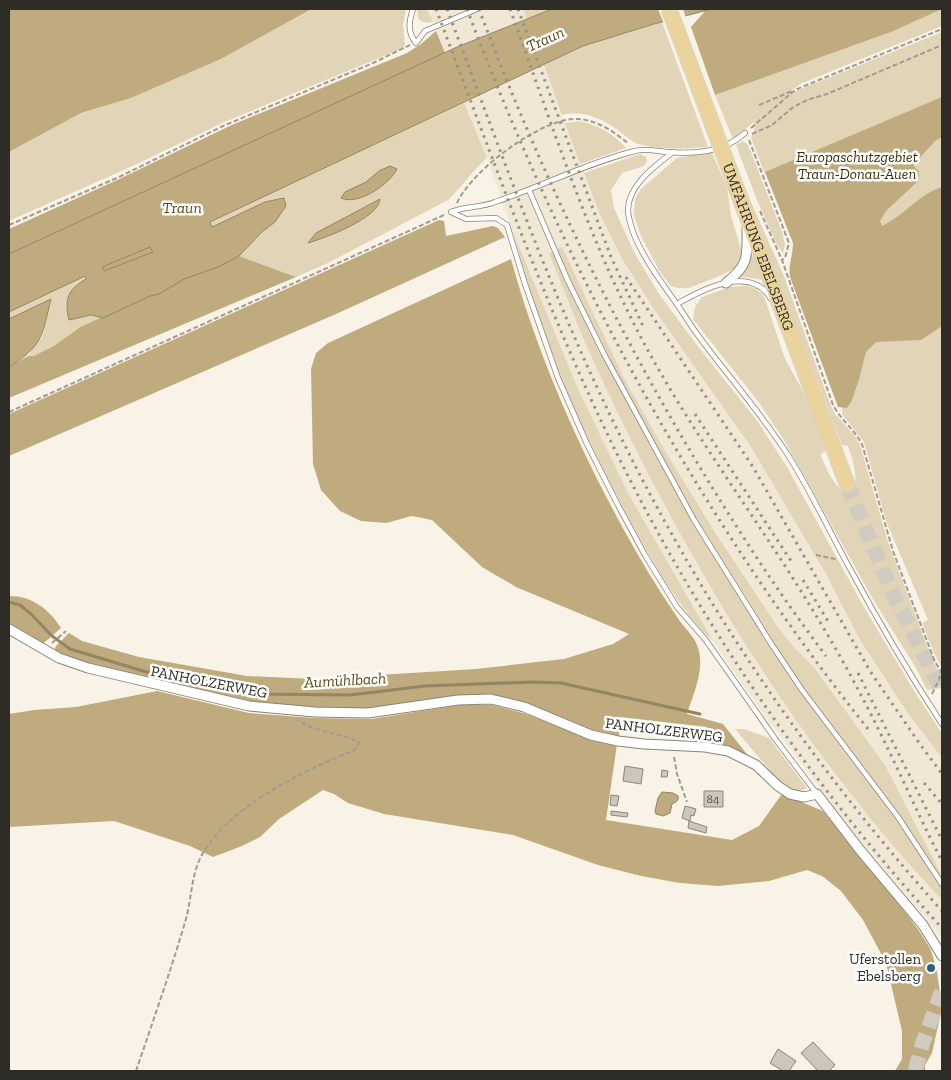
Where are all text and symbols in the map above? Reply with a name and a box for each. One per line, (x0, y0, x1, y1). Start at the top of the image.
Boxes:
water label: Traun (523, 22, 567, 56)
park label: Europaschutzgebiet Traun-Donau-Auen (796, 148, 918, 183)
street label: UMFAHRUNG EBELSBERG (719, 160, 798, 333)
water label: Traun (162, 198, 202, 217)
street label: PANHOLZERWEG (149, 662, 269, 702)
water label: Aumühlbach (302, 668, 387, 692)
street label: PANHOLZERWEG (604, 714, 724, 746)
house number: 84 (707, 792, 720, 806)
place label: Uferstollen Ebelsberg (849, 950, 921, 985)
marker: Uferstollen Ebelsberg (925, 962, 937, 974)

